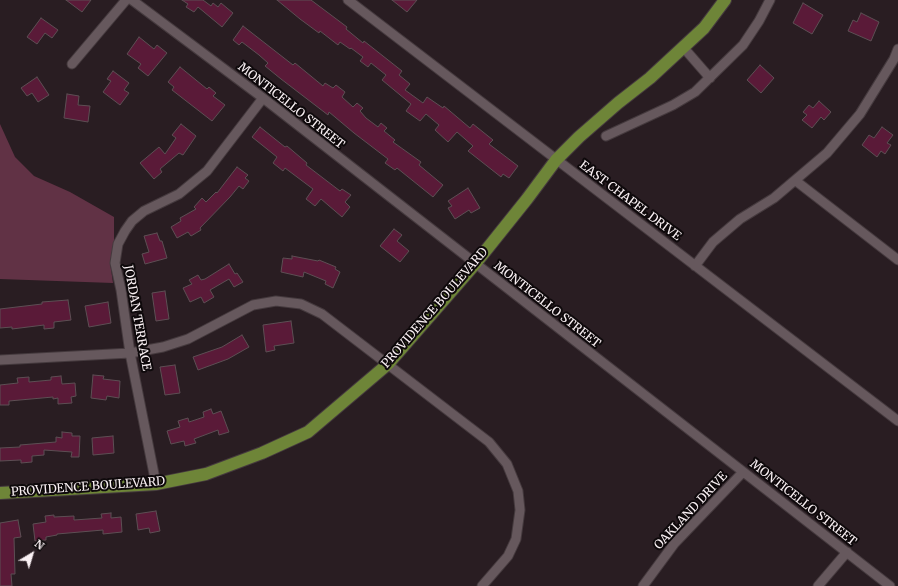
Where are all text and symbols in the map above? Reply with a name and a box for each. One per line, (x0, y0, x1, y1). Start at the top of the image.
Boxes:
street label: MONTICELLO STREET (235, 60, 347, 152)
street label: EAST CHAPEL DRIVE (576, 158, 684, 244)
street label: PROVIDENCE BOULEVARD (379, 245, 491, 371)
street label: MONTICELLO STREET (491, 259, 603, 351)
street label: JORDAN TERRACE (121, 264, 153, 372)
street label: MONTICELLO STREET (747, 457, 859, 549)
street label: OAKLAND DRIVE (651, 469, 731, 553)
street label: PROVIDENCE BOULEVARD (10, 474, 166, 500)
north arrow (12, 534, 52, 574)
text: N (32, 536, 47, 553)

